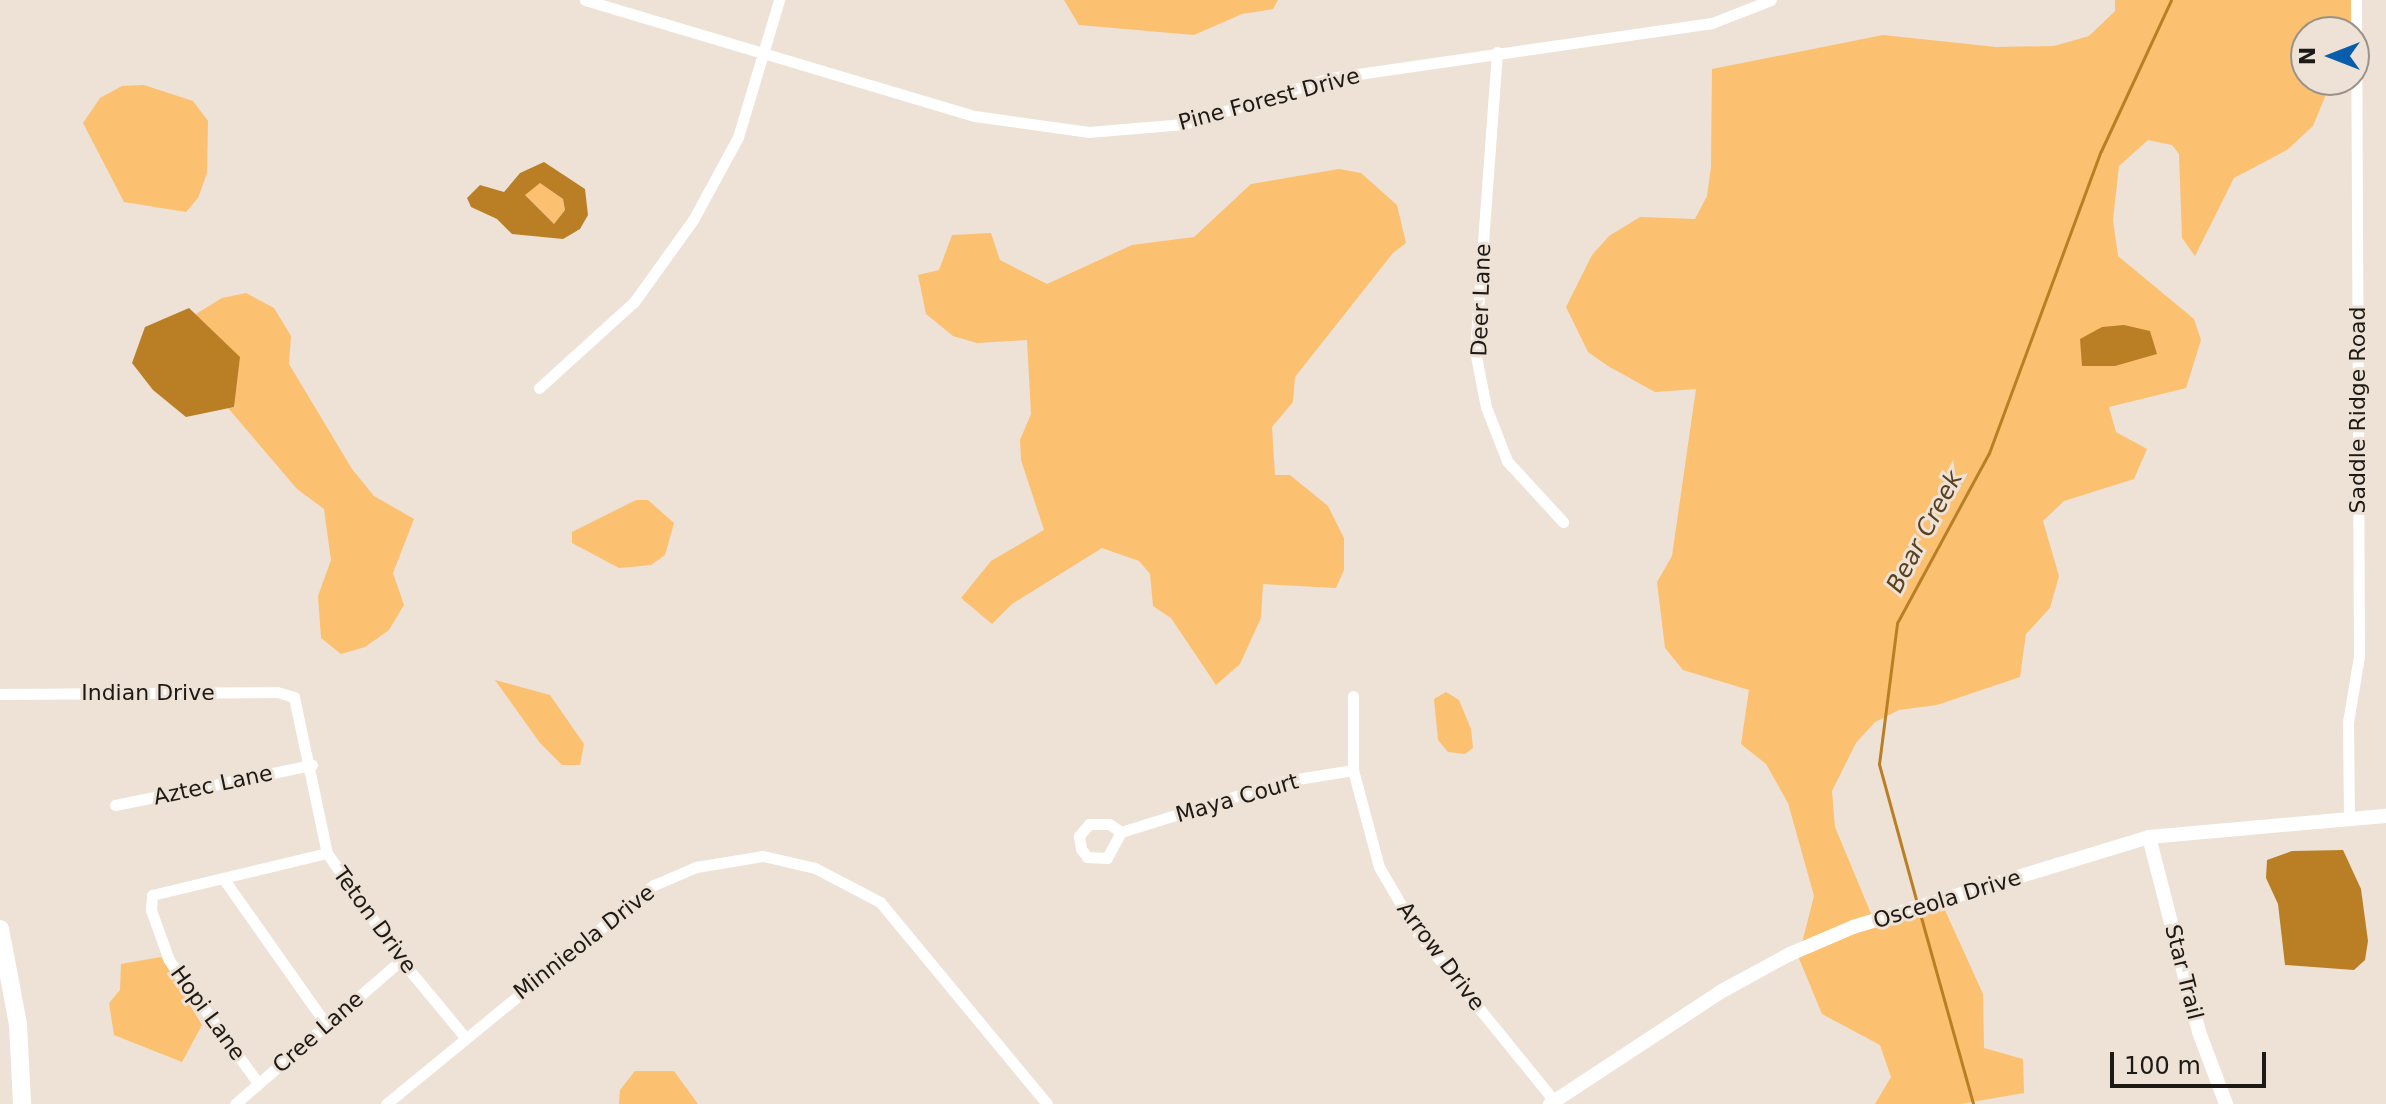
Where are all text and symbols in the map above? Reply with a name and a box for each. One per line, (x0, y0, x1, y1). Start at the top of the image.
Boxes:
north arrow (2290, 16, 2370, 96)
text: N (2295, 47, 2320, 65)
street label: Pine Forest Drive (1175, 62, 1363, 136)
street label: Deer Lane (1466, 243, 1496, 357)
street label: Saddle Ridge Road (2345, 306, 2371, 514)
water label: Bear Creek (1881, 466, 1969, 598)
street label: Indian Drive (81, 680, 215, 706)
street label: Aztec Lane (151, 760, 275, 810)
street label: Maya Court (1173, 768, 1301, 828)
street label: Teton Drive (328, 862, 422, 978)
street label: Osceola Drive (1870, 864, 2024, 934)
street label: Minnieola Drive (508, 879, 660, 1005)
street label: Arrow Drive (1392, 896, 1490, 1016)
street label: Star Trail (2159, 922, 2209, 1022)
street label: Hopi Lane (165, 961, 251, 1065)
street label: Cree Lane (267, 986, 369, 1078)
scale bar (2114, 1036, 2270, 1086)
text: 100 m (2124, 1052, 2201, 1080)

